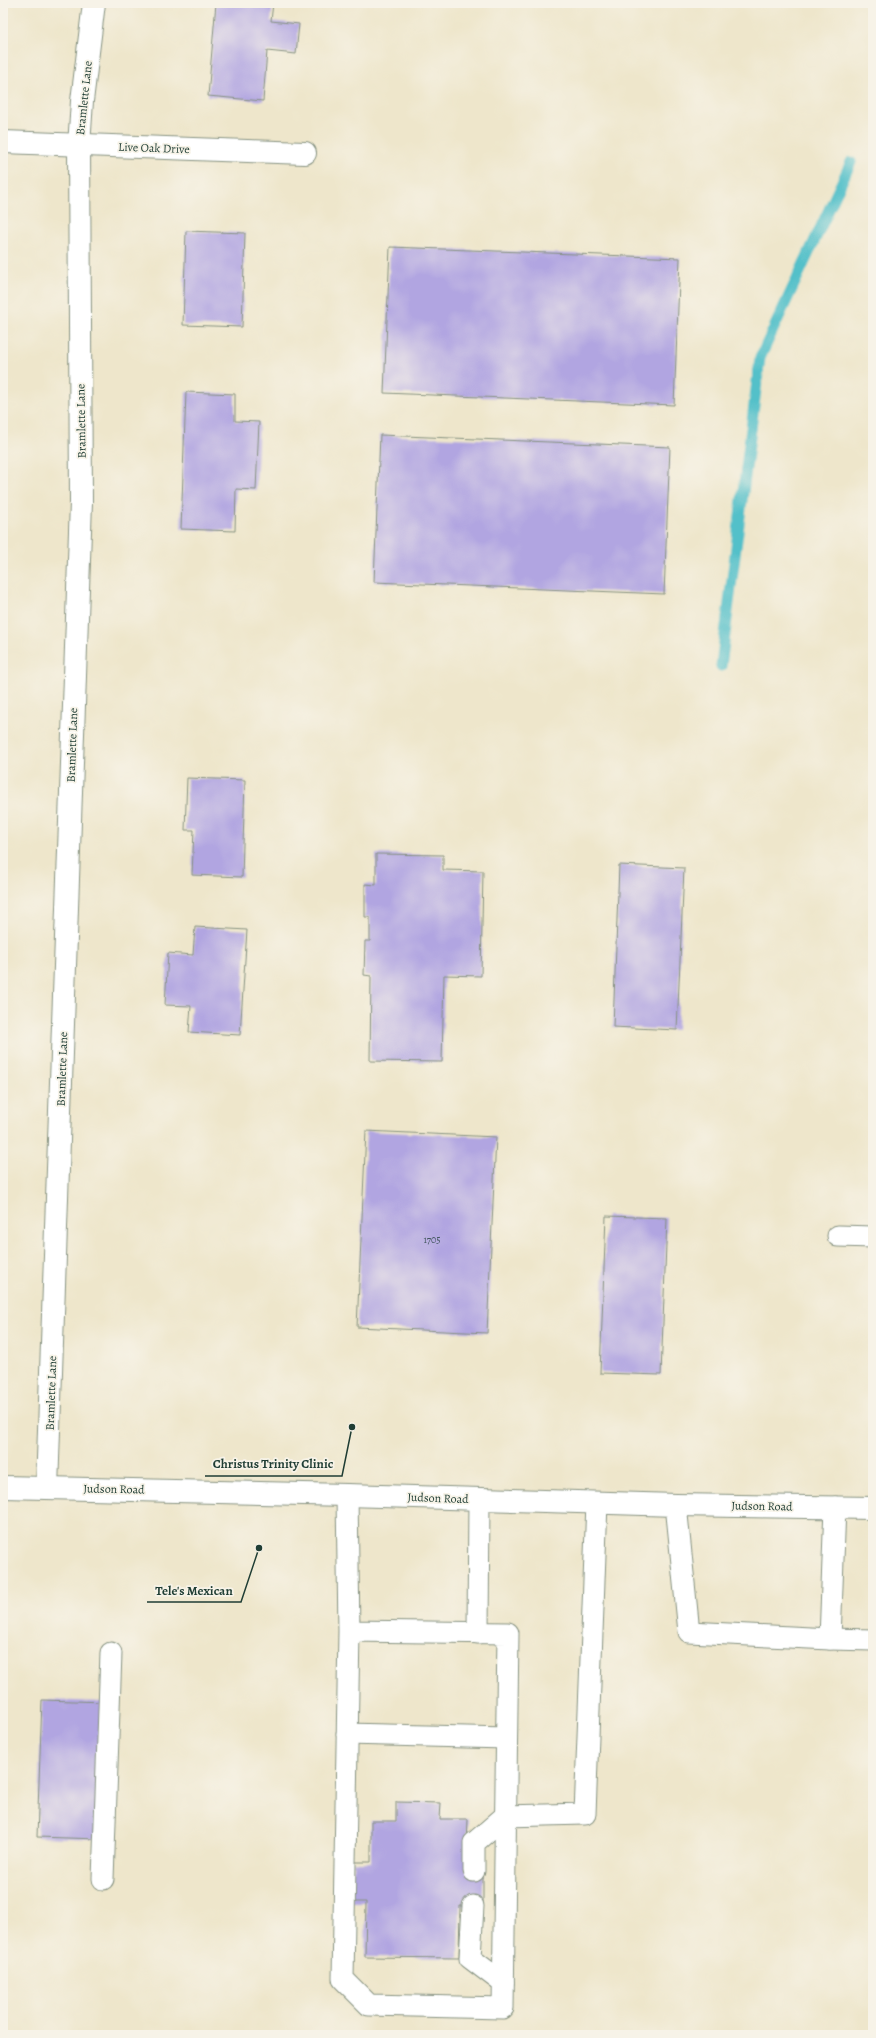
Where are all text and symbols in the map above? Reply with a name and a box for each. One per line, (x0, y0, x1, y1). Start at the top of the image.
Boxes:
street label: Bramlette Lane (72, 60, 96, 136)
street label: Live Oak Drive (118, 139, 190, 157)
street label: Bramlette Lane (72, 384, 90, 458)
street label: Bramlette Lane (63, 707, 81, 783)
street label: Bramlette Lane (53, 1031, 71, 1107)
house number: 1705 (423, 1233, 441, 1246)
street label: Bramlette Lane (42, 1355, 60, 1431)
callout: Christus Trinity Clinic (205, 1451, 342, 1476)
text: Christus Trinity Clinic (213, 1455, 334, 1472)
street label: Judson Road (83, 1480, 145, 1498)
street label: Judson Road (407, 1489, 469, 1507)
street label: Judson Road (731, 1497, 793, 1515)
callout: Tele's Mexican (147, 1577, 241, 1602)
text: Tele's Mexican (155, 1582, 233, 1599)

